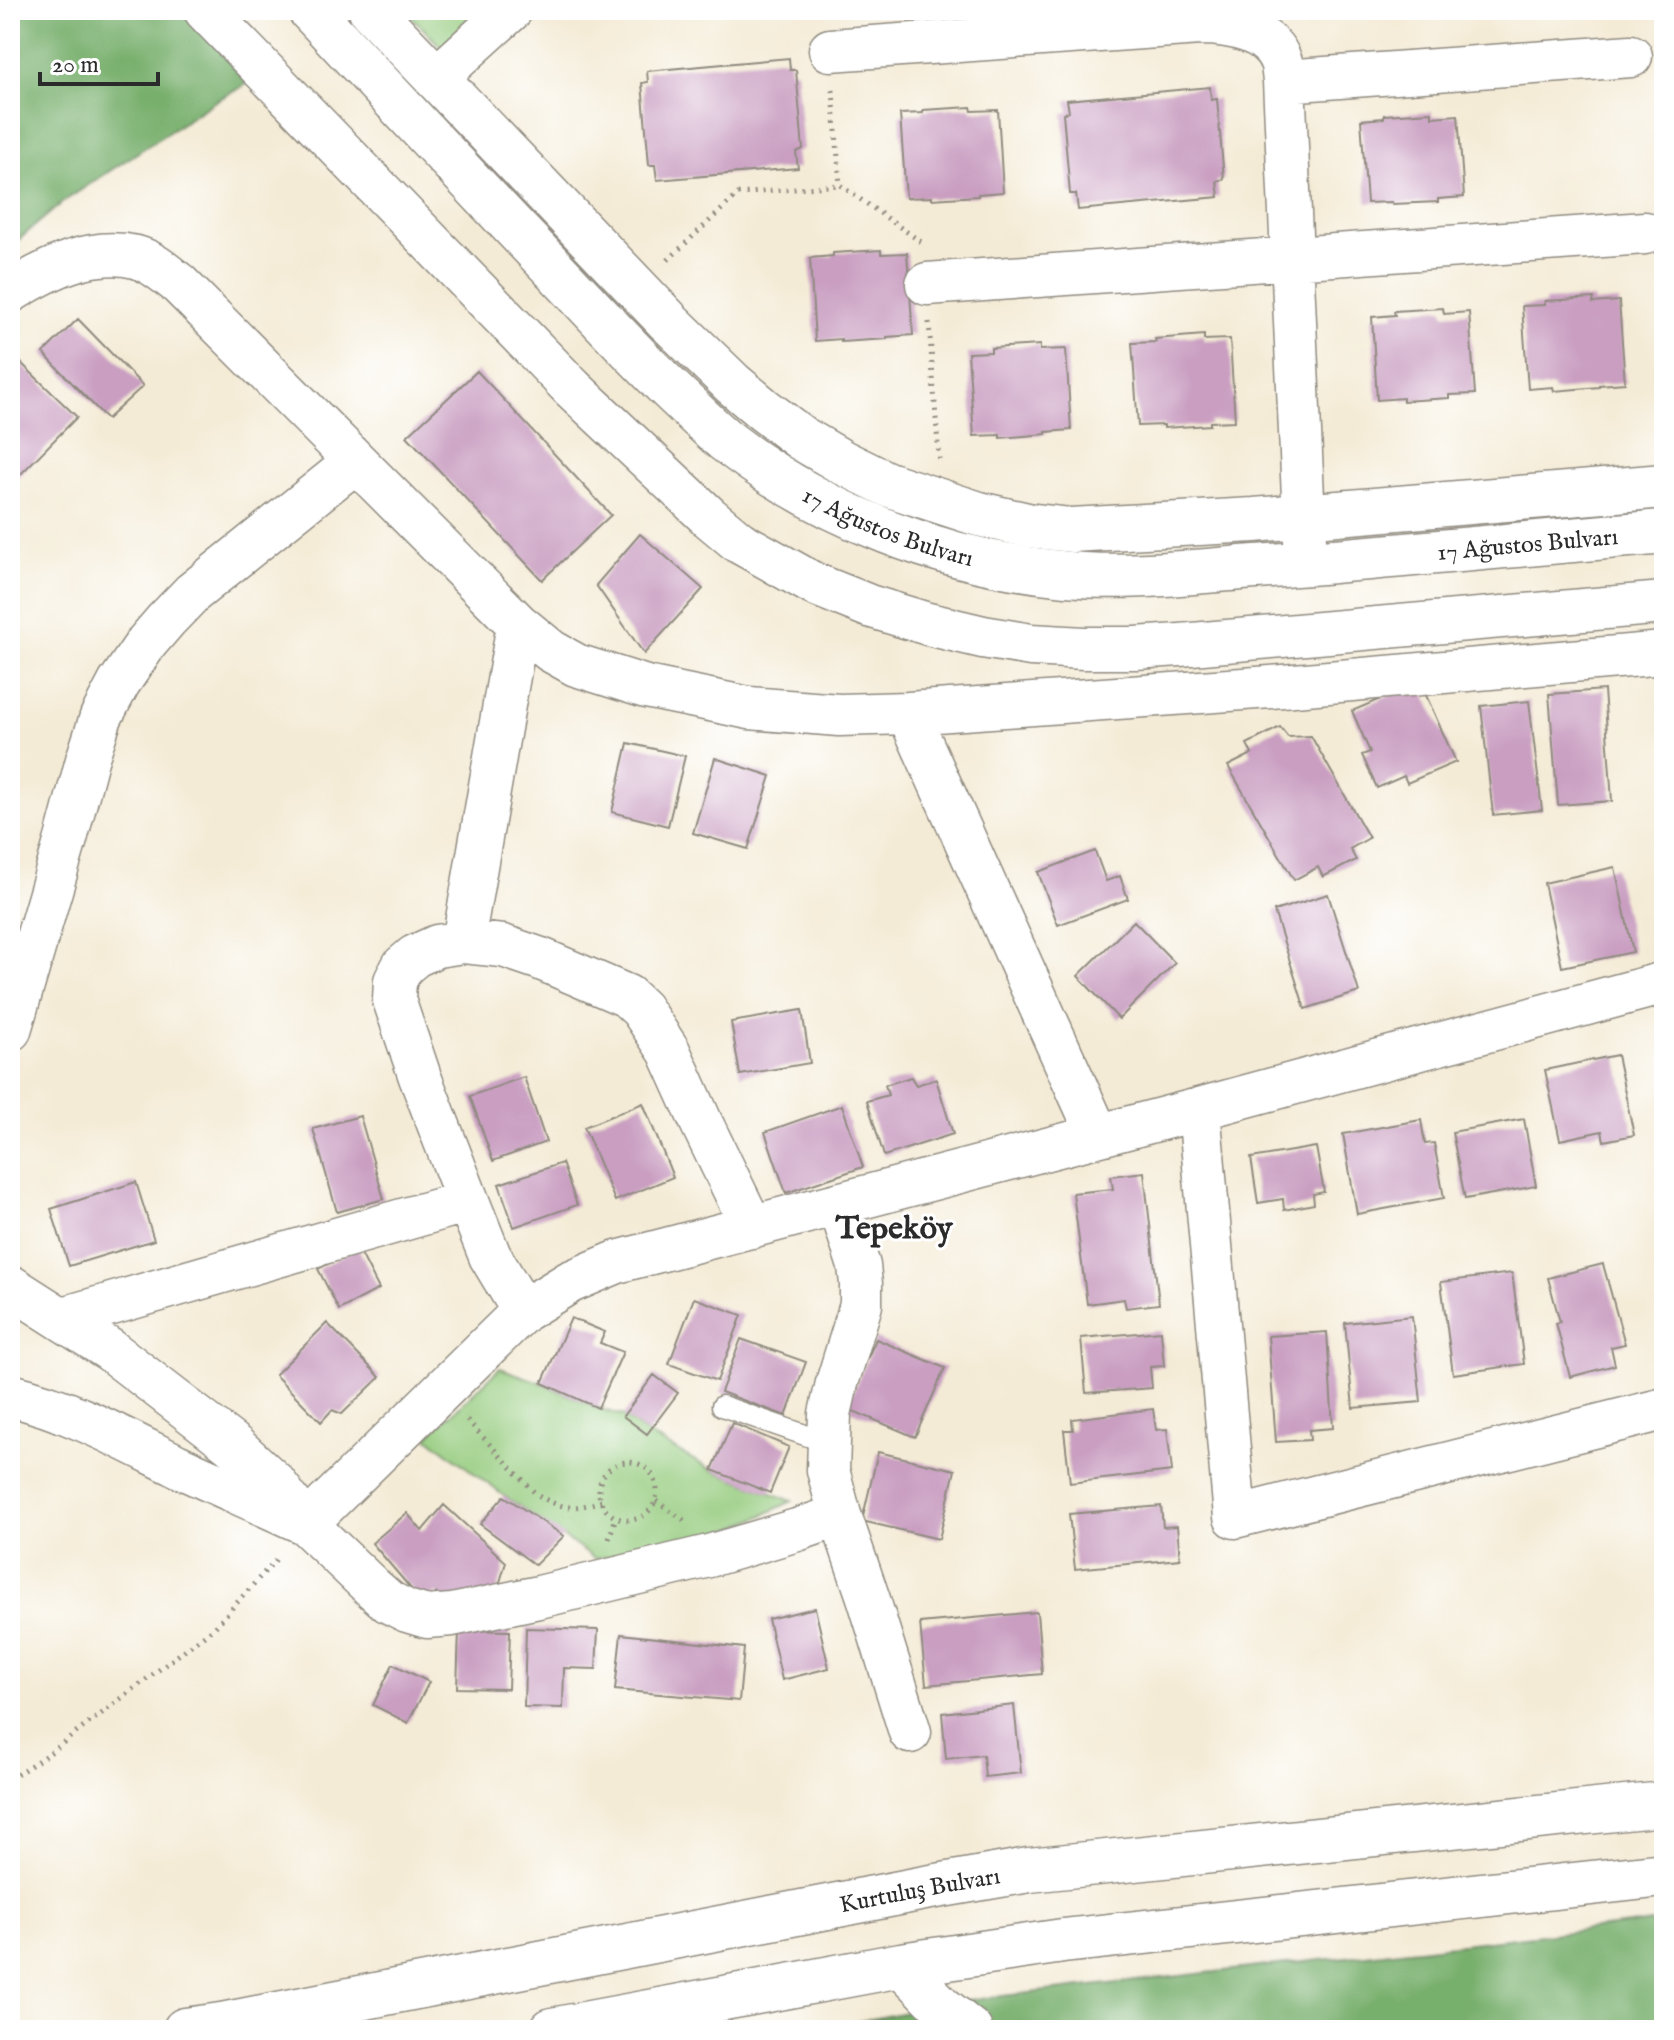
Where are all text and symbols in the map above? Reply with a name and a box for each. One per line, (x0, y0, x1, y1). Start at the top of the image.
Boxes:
scale bar (40, 36, 158, 86)
text: 20 m (52, 50, 99, 81)
street label: 17 Ağustos Bulvarı (796, 480, 976, 575)
street label: 17 Ağustos Bulvarı (1436, 522, 1619, 569)
district label: Tepeköy (835, 1209, 954, 1250)
street label: Kurtuluş Bulvarı (837, 1861, 1003, 1921)

